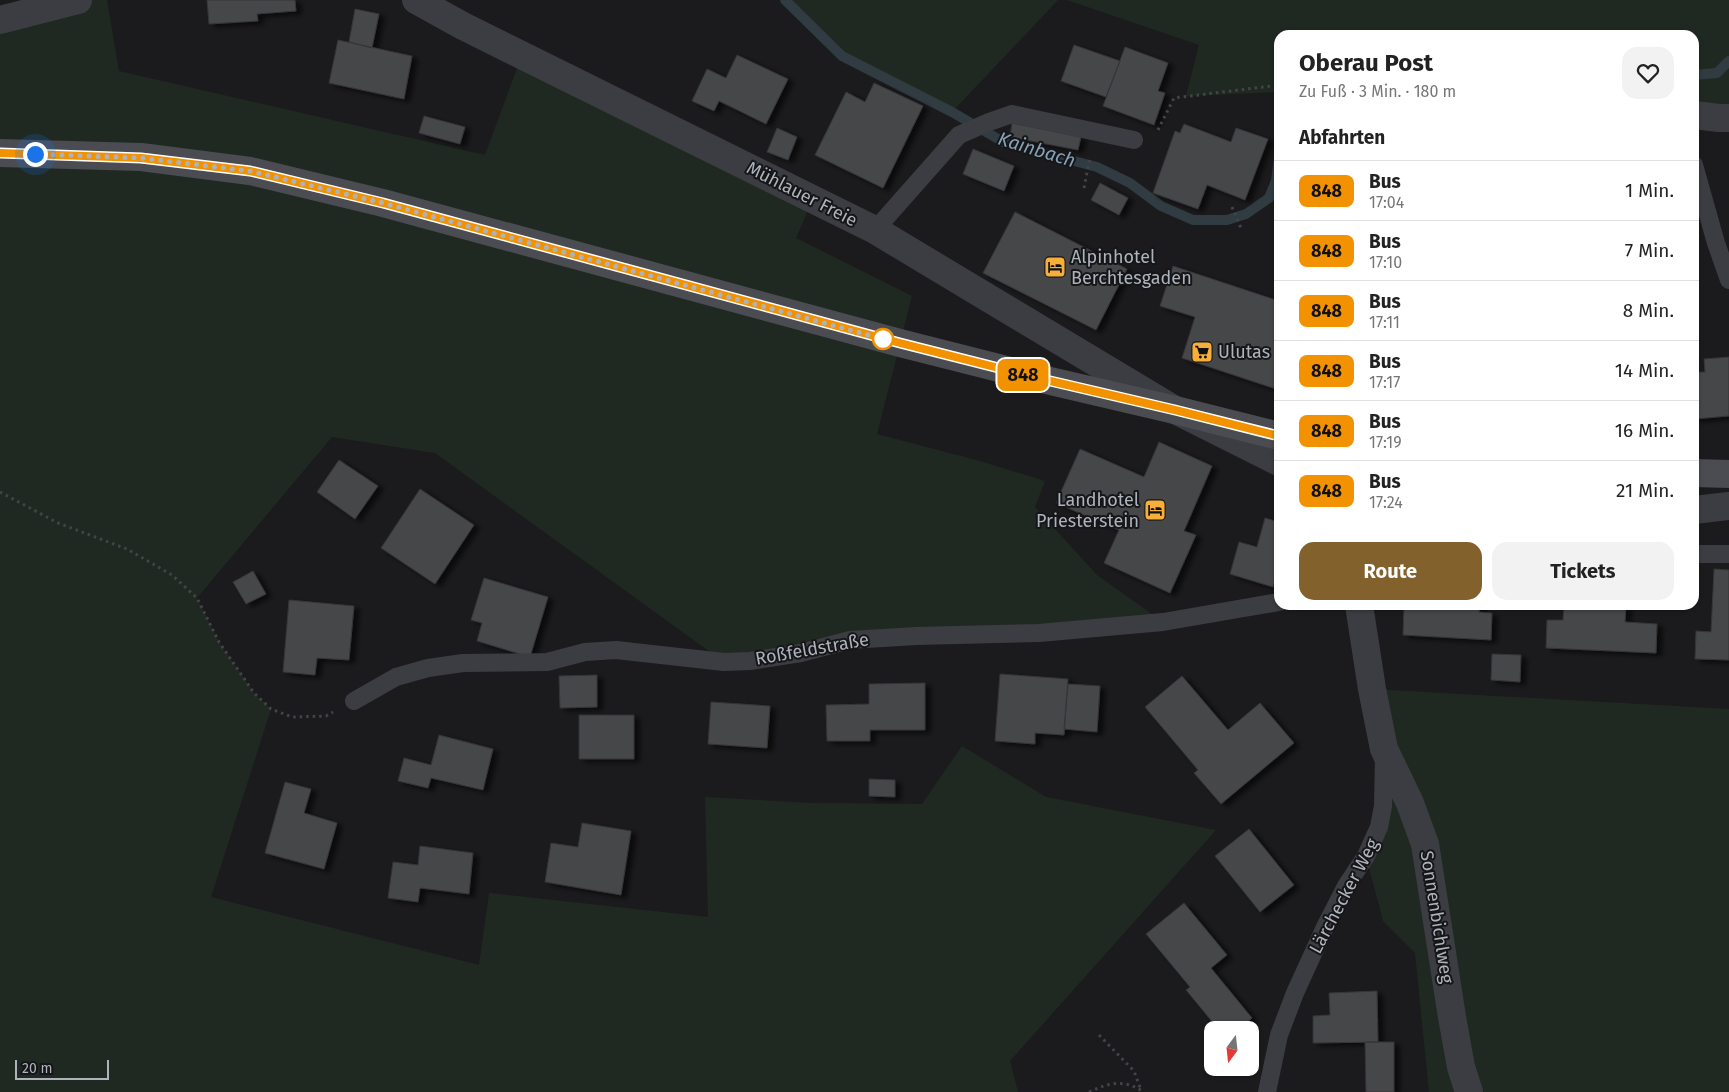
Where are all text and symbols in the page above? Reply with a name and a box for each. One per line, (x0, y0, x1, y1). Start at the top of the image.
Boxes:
button: heart (1622, 47, 1674, 99)
text: Oberau Post (1299, 49, 1433, 77)
text: Zu Fuß · 3 Min. · 180 m (1299, 82, 1456, 101)
text: Abfahrten (1299, 126, 1385, 149)
water label: Kainbach (995, 127, 1078, 172)
your location (23, 142, 48, 167)
street label: Mühlauer Freie (743, 157, 861, 231)
text: Bus (1369, 170, 1401, 193)
text: 1 Min. (1625, 179, 1674, 202)
text: 848 (1311, 180, 1342, 202)
text: 17:04 (1369, 193, 1404, 212)
text: Bus (1369, 230, 1401, 253)
text: 7 Min. (1625, 239, 1674, 262)
text: 848 (1311, 240, 1342, 262)
place label: Alpinhotel Berchtesgaden (1071, 246, 1192, 289)
text: 17:10 (1369, 253, 1402, 272)
hotel icon: Alpinhotel Berchtesgaden (1043, 255, 1067, 279)
text: Bus (1369, 290, 1401, 313)
text: 8 Min. (1623, 299, 1674, 322)
text: 848 (1311, 300, 1342, 322)
text: 17:11 (1369, 313, 1400, 332)
unlabelled marker (872, 328, 894, 350)
supermarket icon: Ulutas (1190, 340, 1214, 364)
place label: Ulutas (1218, 341, 1270, 363)
text: Bus (1369, 350, 1401, 373)
line badge: 848 (994, 359, 1052, 391)
text: 14 Min. (1615, 359, 1674, 382)
text: 848 (1311, 360, 1342, 382)
text: 848 (1007, 364, 1039, 386)
text: 17:17 (1369, 373, 1400, 392)
text: Bus (1369, 410, 1401, 433)
text: 16 Min. (1615, 419, 1674, 442)
text: 848 (1311, 420, 1342, 442)
text: 17:19 (1369, 433, 1402, 452)
text: Bus (1369, 470, 1401, 493)
text: 21 Min. (1616, 479, 1674, 502)
text: 848 (1311, 480, 1342, 502)
place label: Landhotel Priesterstein (1036, 489, 1139, 532)
text: 17:24 (1369, 493, 1403, 512)
hotel icon: Landhotel Priesterstein (1143, 498, 1167, 522)
button: Route (1299, 542, 1482, 600)
button: Tickets (1492, 542, 1674, 600)
street label: Roßfeldstraße (754, 628, 870, 670)
street label: Lärchecker Weg (1304, 834, 1384, 957)
street label: Sonnenbichlweg (1416, 849, 1458, 986)
north arrow (1204, 1021, 1259, 1076)
map controls (1204, 1021, 1259, 1076)
scale bar (15, 1057, 109, 1080)
text: 20 m (22, 1060, 52, 1077)

